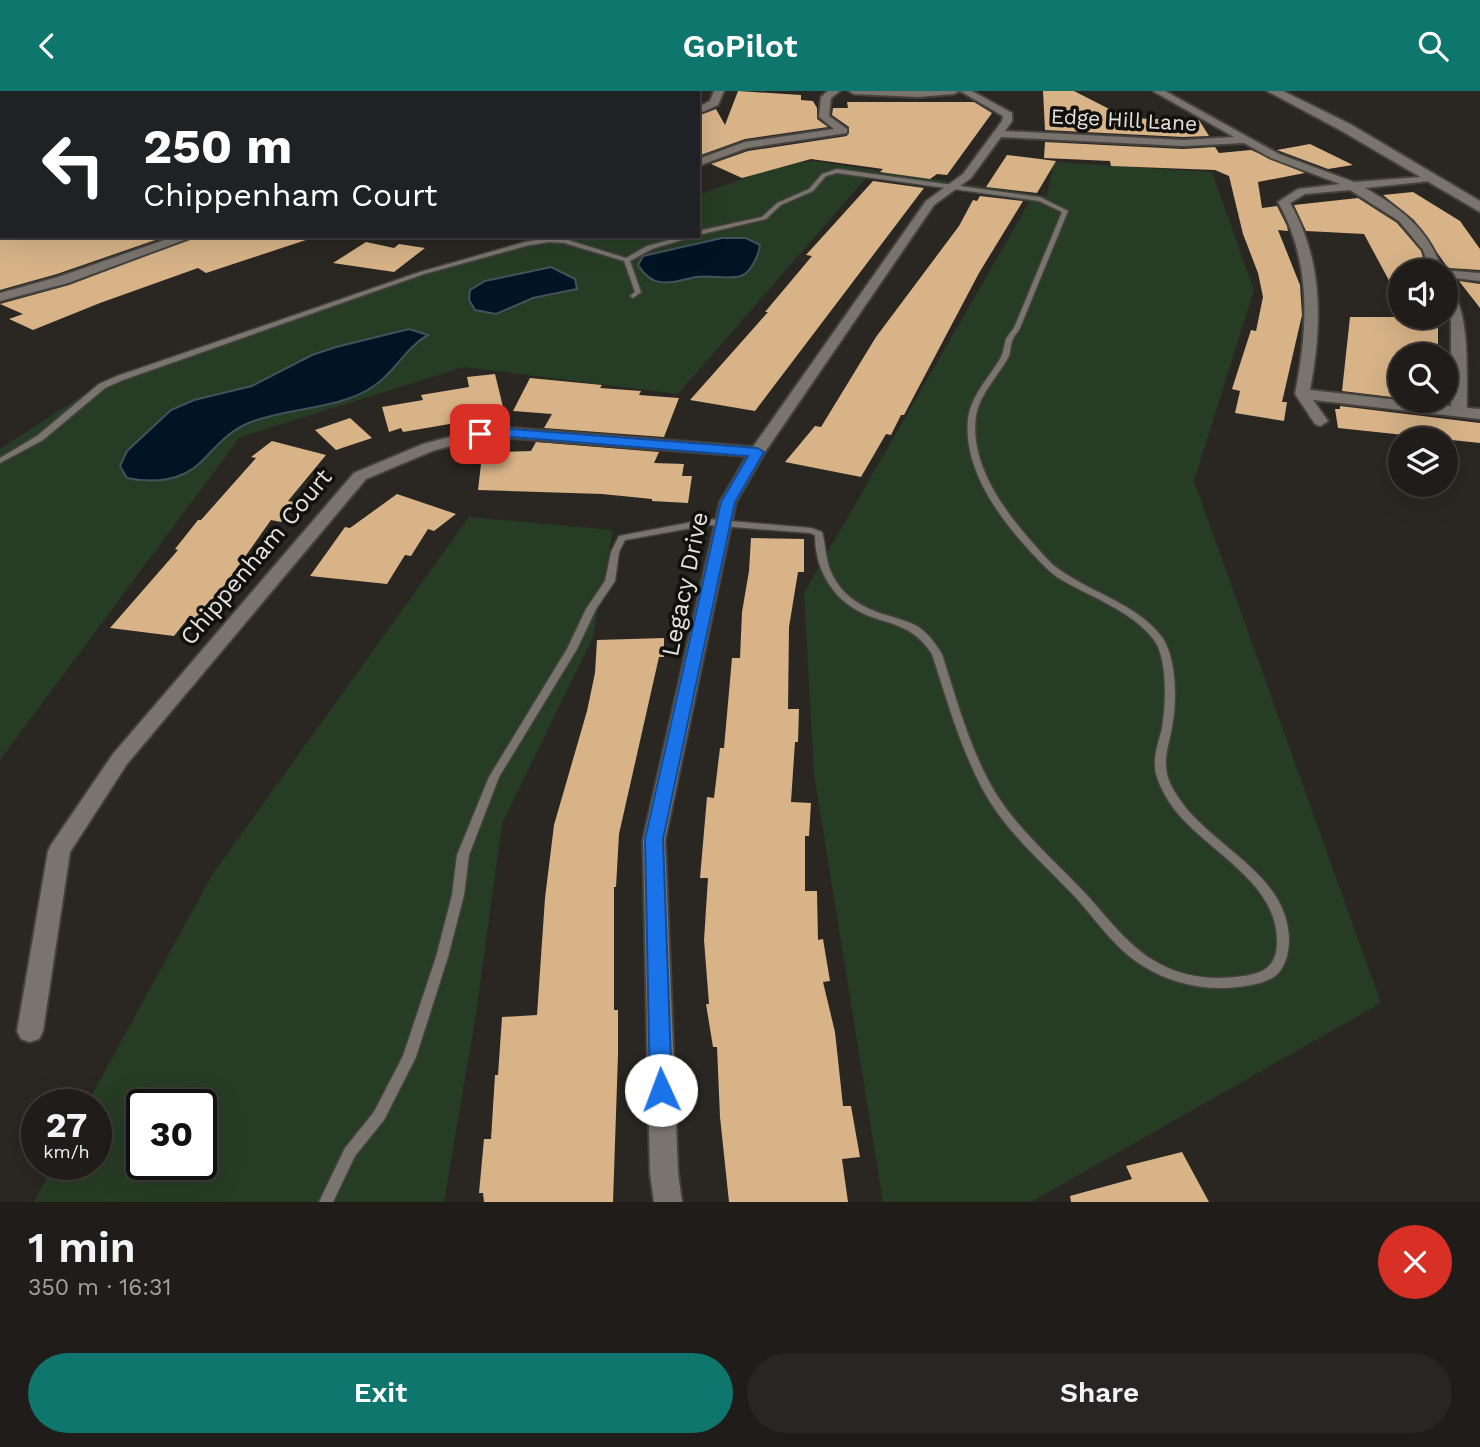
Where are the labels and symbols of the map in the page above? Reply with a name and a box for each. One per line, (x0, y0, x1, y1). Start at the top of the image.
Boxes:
street label: Edge Hill Lane (1050, 103, 1198, 136)
pin (450, 404, 510, 464)
street label: Chippenham Court (174, 463, 338, 651)
street label: Legacy Drive (656, 509, 714, 659)
position arrow (624, 1053, 698, 1127)
speed limit sign: 30 (126, 1089, 217, 1180)

